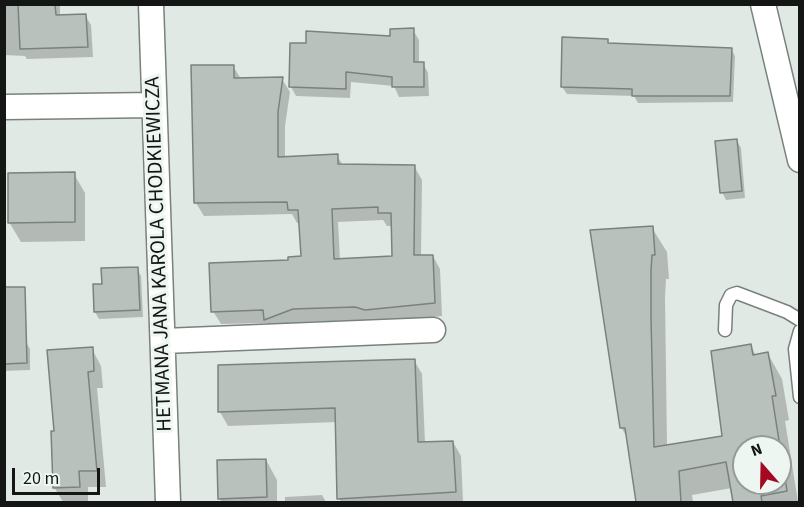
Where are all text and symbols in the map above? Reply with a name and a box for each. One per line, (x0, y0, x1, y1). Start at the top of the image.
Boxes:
street label: HETMANA JANA KAROLA CHODKIEWICZA (141, 76, 179, 432)
north arrow (732, 435, 792, 495)
text: N (748, 438, 765, 462)
scale bar (15, 456, 104, 494)
text: 20 m (23, 466, 59, 491)

